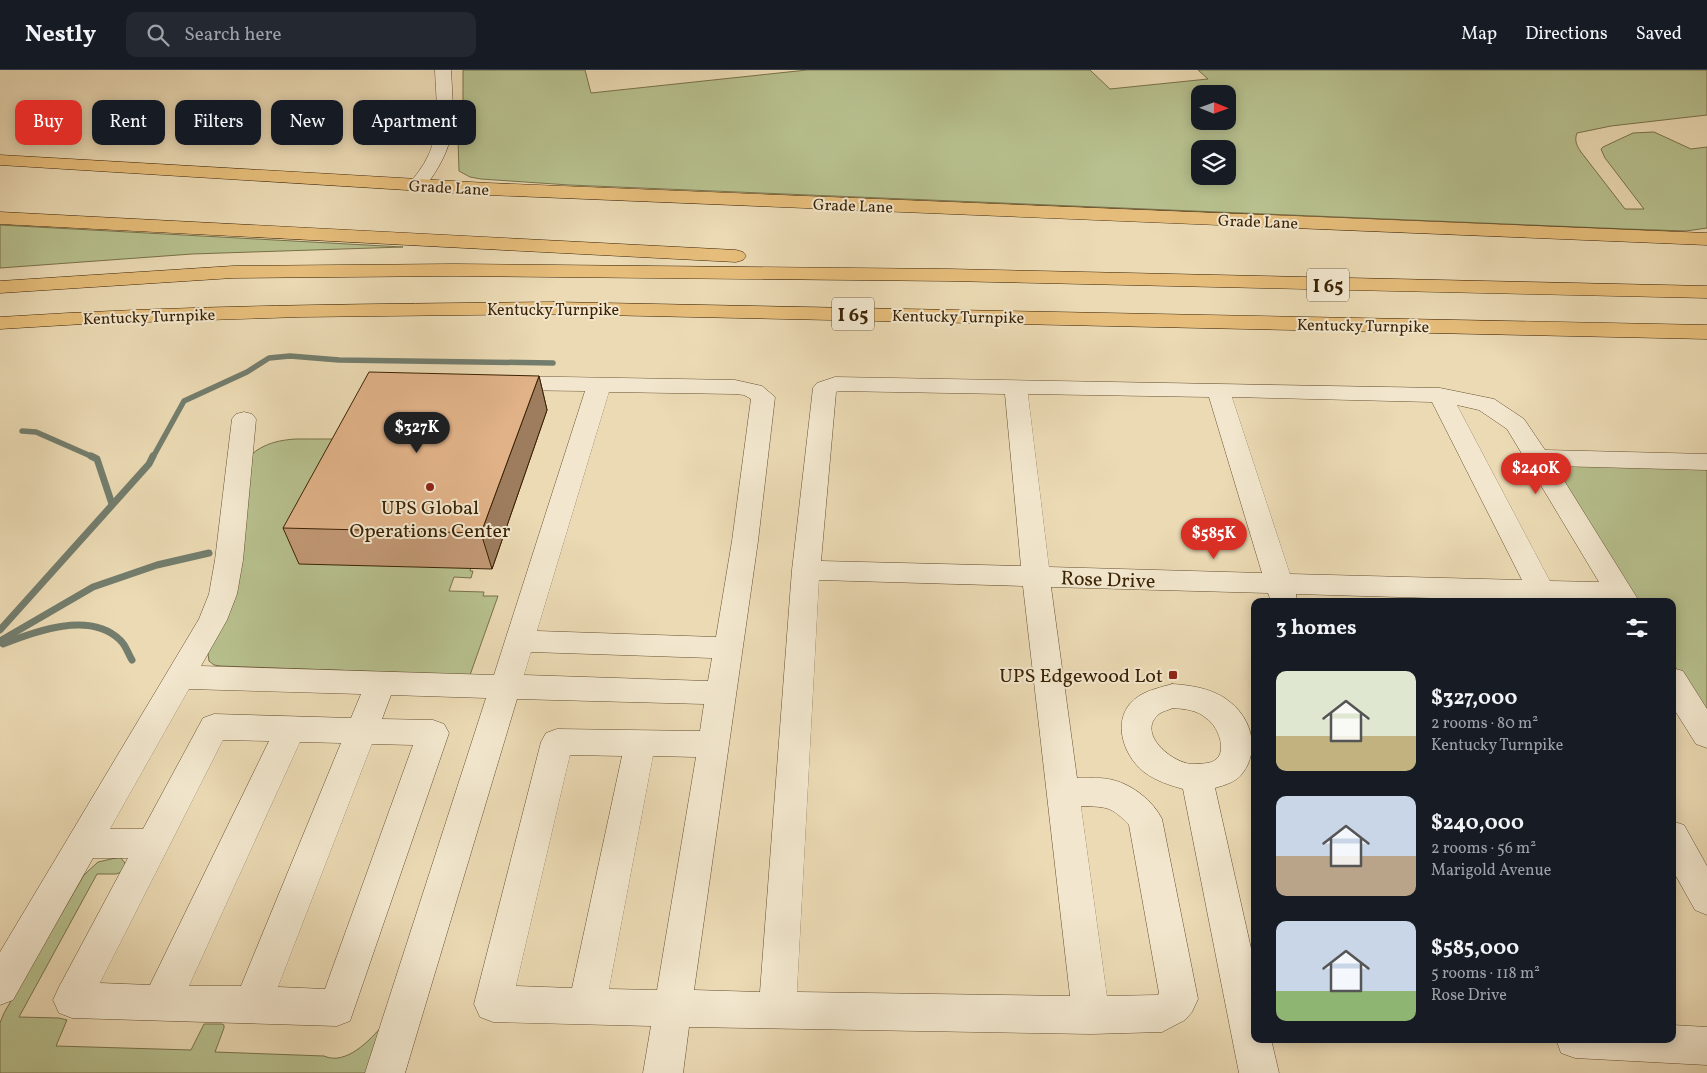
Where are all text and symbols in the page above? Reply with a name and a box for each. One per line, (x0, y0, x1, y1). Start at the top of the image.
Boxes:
search box (126, 12, 476, 57)
text: Nestly (25, 18, 96, 52)
icon: search (144, 21, 172, 49)
text: Search here (184, 22, 282, 48)
text: Map (1461, 22, 1497, 47)
text: Directions (1525, 22, 1608, 47)
text: Saved (1636, 22, 1682, 47)
north arrow (1191, 85, 1236, 130)
map controls (1191, 85, 1236, 185)
chip: Buy (15, 100, 82, 145)
chip: Rent (92, 100, 165, 145)
chip: Filters (175, 100, 261, 145)
chip: New (271, 100, 343, 145)
chip: Apartment (353, 100, 476, 145)
button: layers (1191, 140, 1236, 185)
street label: Grade Lane (408, 176, 490, 202)
street label: Grade Lane (812, 195, 893, 219)
street label: Grade Lane (1217, 211, 1298, 235)
road number: I 65 (1307, 268, 1349, 302)
road number: I 65 (832, 298, 874, 330)
street label: Kentucky Turnpike (487, 300, 619, 322)
street label: Kentucky Turnpike (83, 305, 216, 331)
street label: Kentucky Turnpike (892, 306, 1024, 330)
street label: Kentucky Turnpike (1297, 315, 1429, 339)
pin: $327K (382, 412, 452, 454)
text: $327K (395, 417, 439, 439)
pin: $240K (1501, 452, 1571, 495)
text: $240K (1512, 458, 1560, 480)
marker: UPS Global Operations Center (424, 481, 436, 493)
place label: UPS Global Operations Center (350, 495, 510, 546)
pin: $585K (1179, 518, 1249, 560)
text: $585K (1192, 523, 1236, 545)
street label: Rose Drive (1060, 565, 1156, 597)
text: 3 homes (1276, 614, 1357, 643)
icon: filters (1623, 614, 1651, 642)
place label: UPS Edgewood Lot (999, 663, 1163, 691)
marker: UPS Edgewood Lot (1167, 669, 1179, 681)
text: $327,000 (1431, 684, 1517, 713)
icon: home (1316, 691, 1376, 751)
text: 2 rooms · 80 m² (1431, 713, 1538, 735)
text: Kentucky Turnpike (1431, 735, 1563, 757)
text: $240,000 (1431, 809, 1524, 838)
icon: home (1316, 816, 1376, 876)
text: 2 rooms · 56 m² (1431, 838, 1536, 860)
text: Marigold Avenue (1431, 860, 1551, 882)
text: $585,000 (1431, 934, 1519, 963)
icon: home (1316, 941, 1376, 1001)
text: 5 rooms · 118 m² (1431, 963, 1540, 985)
text: Rose Drive (1431, 985, 1507, 1007)

